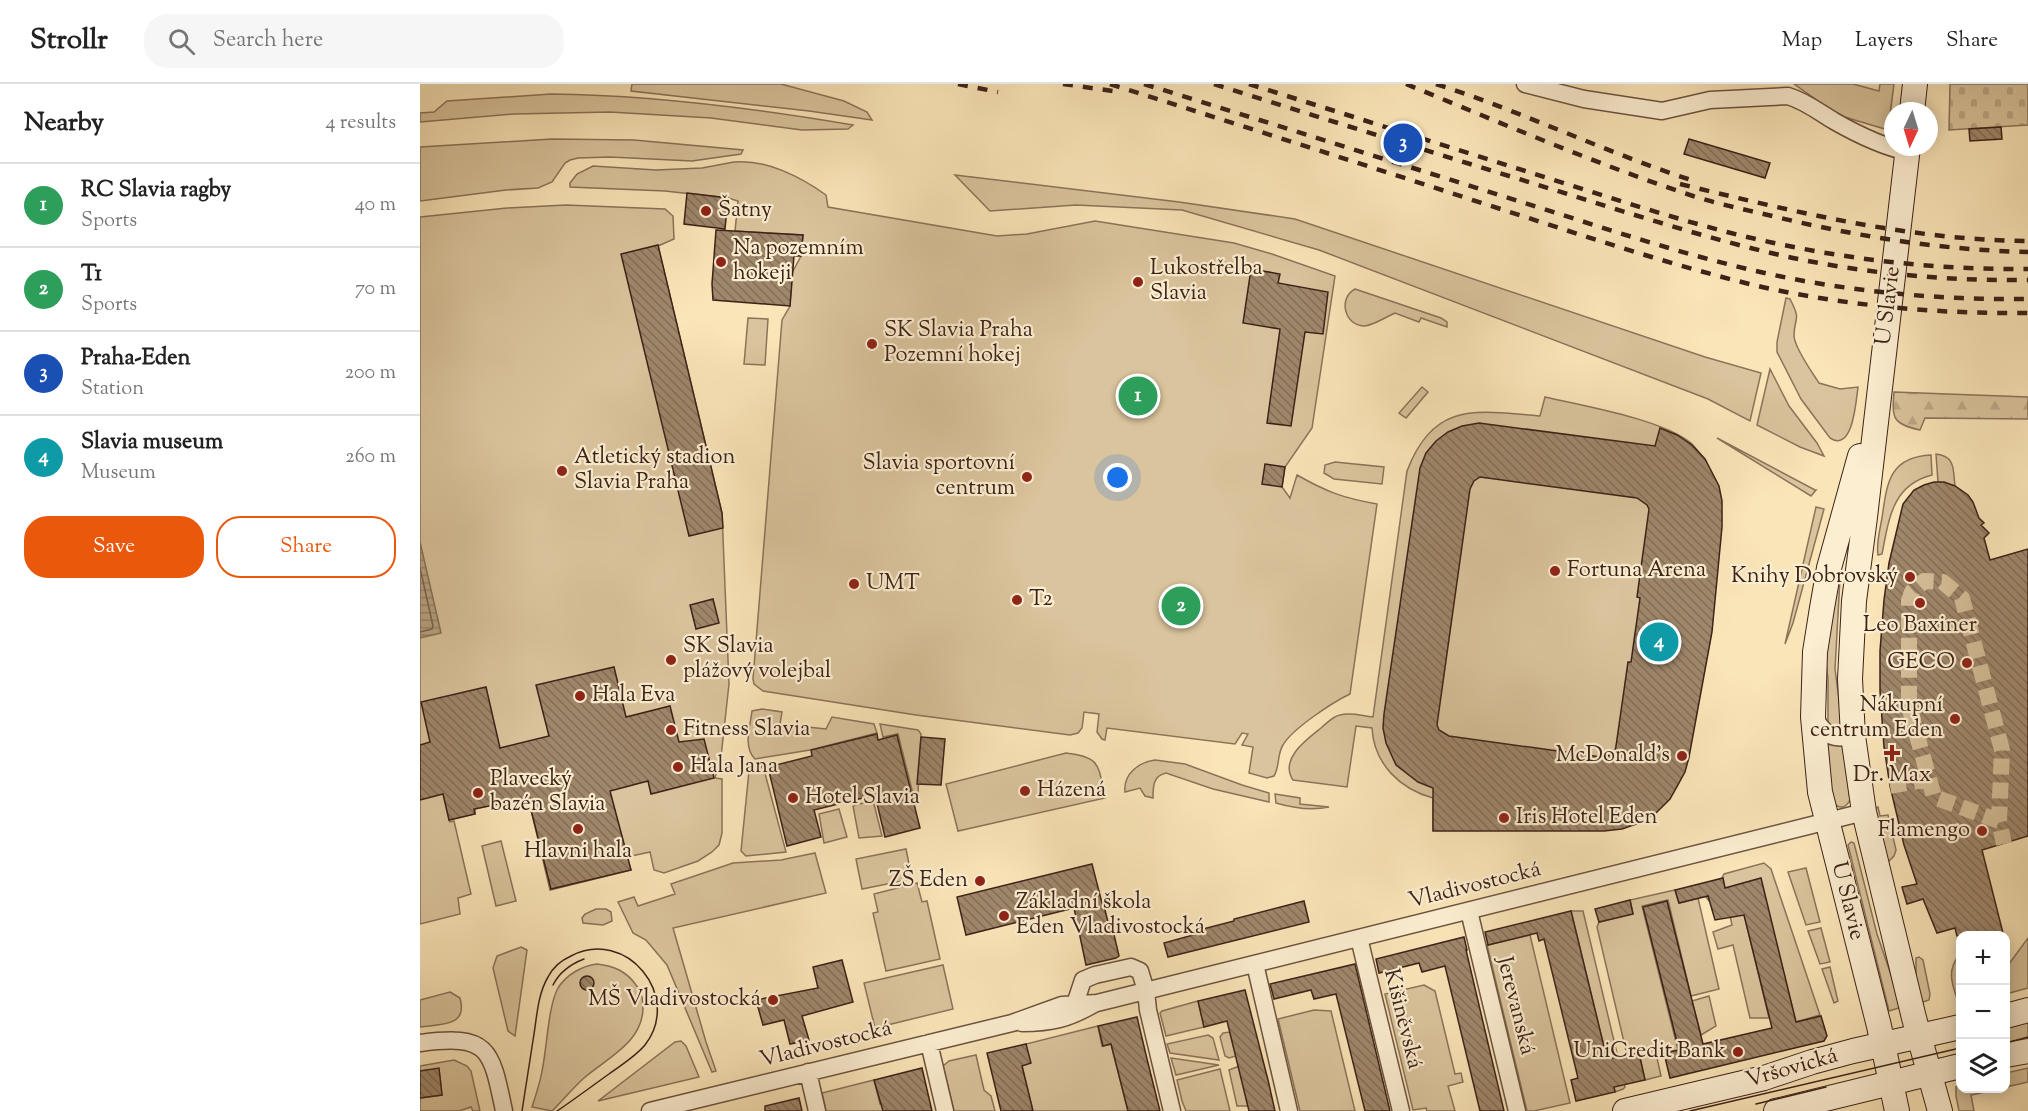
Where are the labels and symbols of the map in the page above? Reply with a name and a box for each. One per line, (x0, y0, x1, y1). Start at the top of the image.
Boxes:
north arrow (1884, 102, 1938, 156)
pin: 3 (1384, 120, 1422, 166)
place label: Šatny (718, 194, 772, 227)
marker: Šatny (699, 204, 713, 218)
place label: Na pozemním hokeji (733, 233, 864, 290)
place label: Lukostřelba Slavia (1150, 253, 1263, 310)
marker: Na pozemním hokeji (714, 255, 728, 269)
street label: U Slavie (1868, 265, 1910, 347)
marker: Lukostřelba Slavia (1131, 275, 1145, 289)
place label: SK Slavia Praha Pozemní hokej (884, 315, 1033, 372)
marker: SK Slavia Praha Pozemní hokej (865, 337, 879, 351)
pin: 1 (1118, 374, 1158, 418)
place label: Atletický stadion Slavia Praha (574, 442, 736, 499)
place label: Slavia sportovní centrum (863, 448, 1015, 505)
your location (1103, 463, 1132, 492)
marker: Atletický stadion Slavia Praha (555, 464, 569, 478)
marker: Slavia sportovní centrum (1020, 470, 1034, 484)
place label: Fortuna Arena (1567, 555, 1706, 587)
place label: Knihy Dobrovský (1731, 561, 1898, 593)
marker: Fortuna Arena (1548, 564, 1562, 578)
place label: UMT (866, 568, 920, 600)
marker: Knihy Dobrovský (1903, 570, 1917, 584)
marker: UMT (847, 577, 861, 591)
place label: T2 (1029, 584, 1053, 616)
pin: 2 (1162, 584, 1200, 628)
marker: T2 (1010, 593, 1024, 607)
marker: Leo Baxiner (1913, 596, 1927, 610)
place label: Leo Baxiner (1863, 610, 1977, 642)
pin: 4 (1640, 620, 1678, 664)
place label: SK Slavia plážový volejbal (683, 631, 831, 688)
place label: GECO (1887, 647, 1955, 679)
marker: SK Slavia plážový volejbal (664, 653, 678, 667)
marker: GECO (1960, 656, 1974, 670)
place label: Hala Eva (592, 680, 675, 712)
marker: Hala Eva (573, 689, 587, 703)
place label: Nákupní centrum Eden (1810, 690, 1943, 747)
marker: Nákupní centrum Eden (1948, 712, 1962, 726)
place label: Fitness Slavia (683, 714, 811, 746)
marker: Fitness Slavia (664, 723, 678, 737)
place label: McDonald's (1556, 740, 1670, 772)
marker: Dr. Max (1885, 746, 1899, 760)
marker: McDonald's (1675, 749, 1689, 763)
place label: Hala Jana (690, 751, 778, 783)
marker: Hala Jana (671, 760, 685, 774)
place label: Dr. Max (1853, 760, 1931, 792)
place label: Plavecký bazén Slavia (490, 764, 605, 821)
place label: Házená (1037, 775, 1106, 807)
place label: Hotel Slavia (805, 782, 920, 814)
marker: Házená (1018, 784, 1032, 798)
marker: Plavecký bazén Slavia (471, 786, 485, 800)
marker: Hotel Slavia (786, 791, 800, 805)
place label: Iris Hotel Eden (1516, 802, 1658, 834)
marker: Iris Hotel Eden (1497, 811, 1511, 825)
place label: Flamengo (1878, 815, 1970, 847)
marker: Hlavni hala (571, 822, 585, 836)
marker: Flamengo (1975, 824, 1989, 838)
place label: Hlavni hala (524, 836, 632, 868)
street label: Vladivostocká (1405, 854, 1545, 918)
street label: U Slavie (1822, 859, 1872, 943)
place label: ZŠ Eden (889, 864, 968, 897)
marker: ZŠ Eden (973, 874, 987, 888)
place label: Základní škola Eden Vladivostocká (1016, 887, 1205, 944)
marker: Základní škola Eden Vladivostocká (997, 909, 1011, 923)
street label: Jerevanská (1487, 953, 1543, 1058)
street label: Kišiněvská (1374, 966, 1430, 1072)
place label: MŠ Vladivostocká (588, 983, 761, 1016)
marker: MŠ Vladivostocká (766, 993, 780, 1007)
street label: Vladivostocká (756, 1013, 896, 1077)
place label: UniCredit Bank (1573, 1036, 1726, 1068)
street label: Vršovická (1742, 1041, 1842, 1097)
marker: UniCredit Bank (1731, 1045, 1745, 1059)

